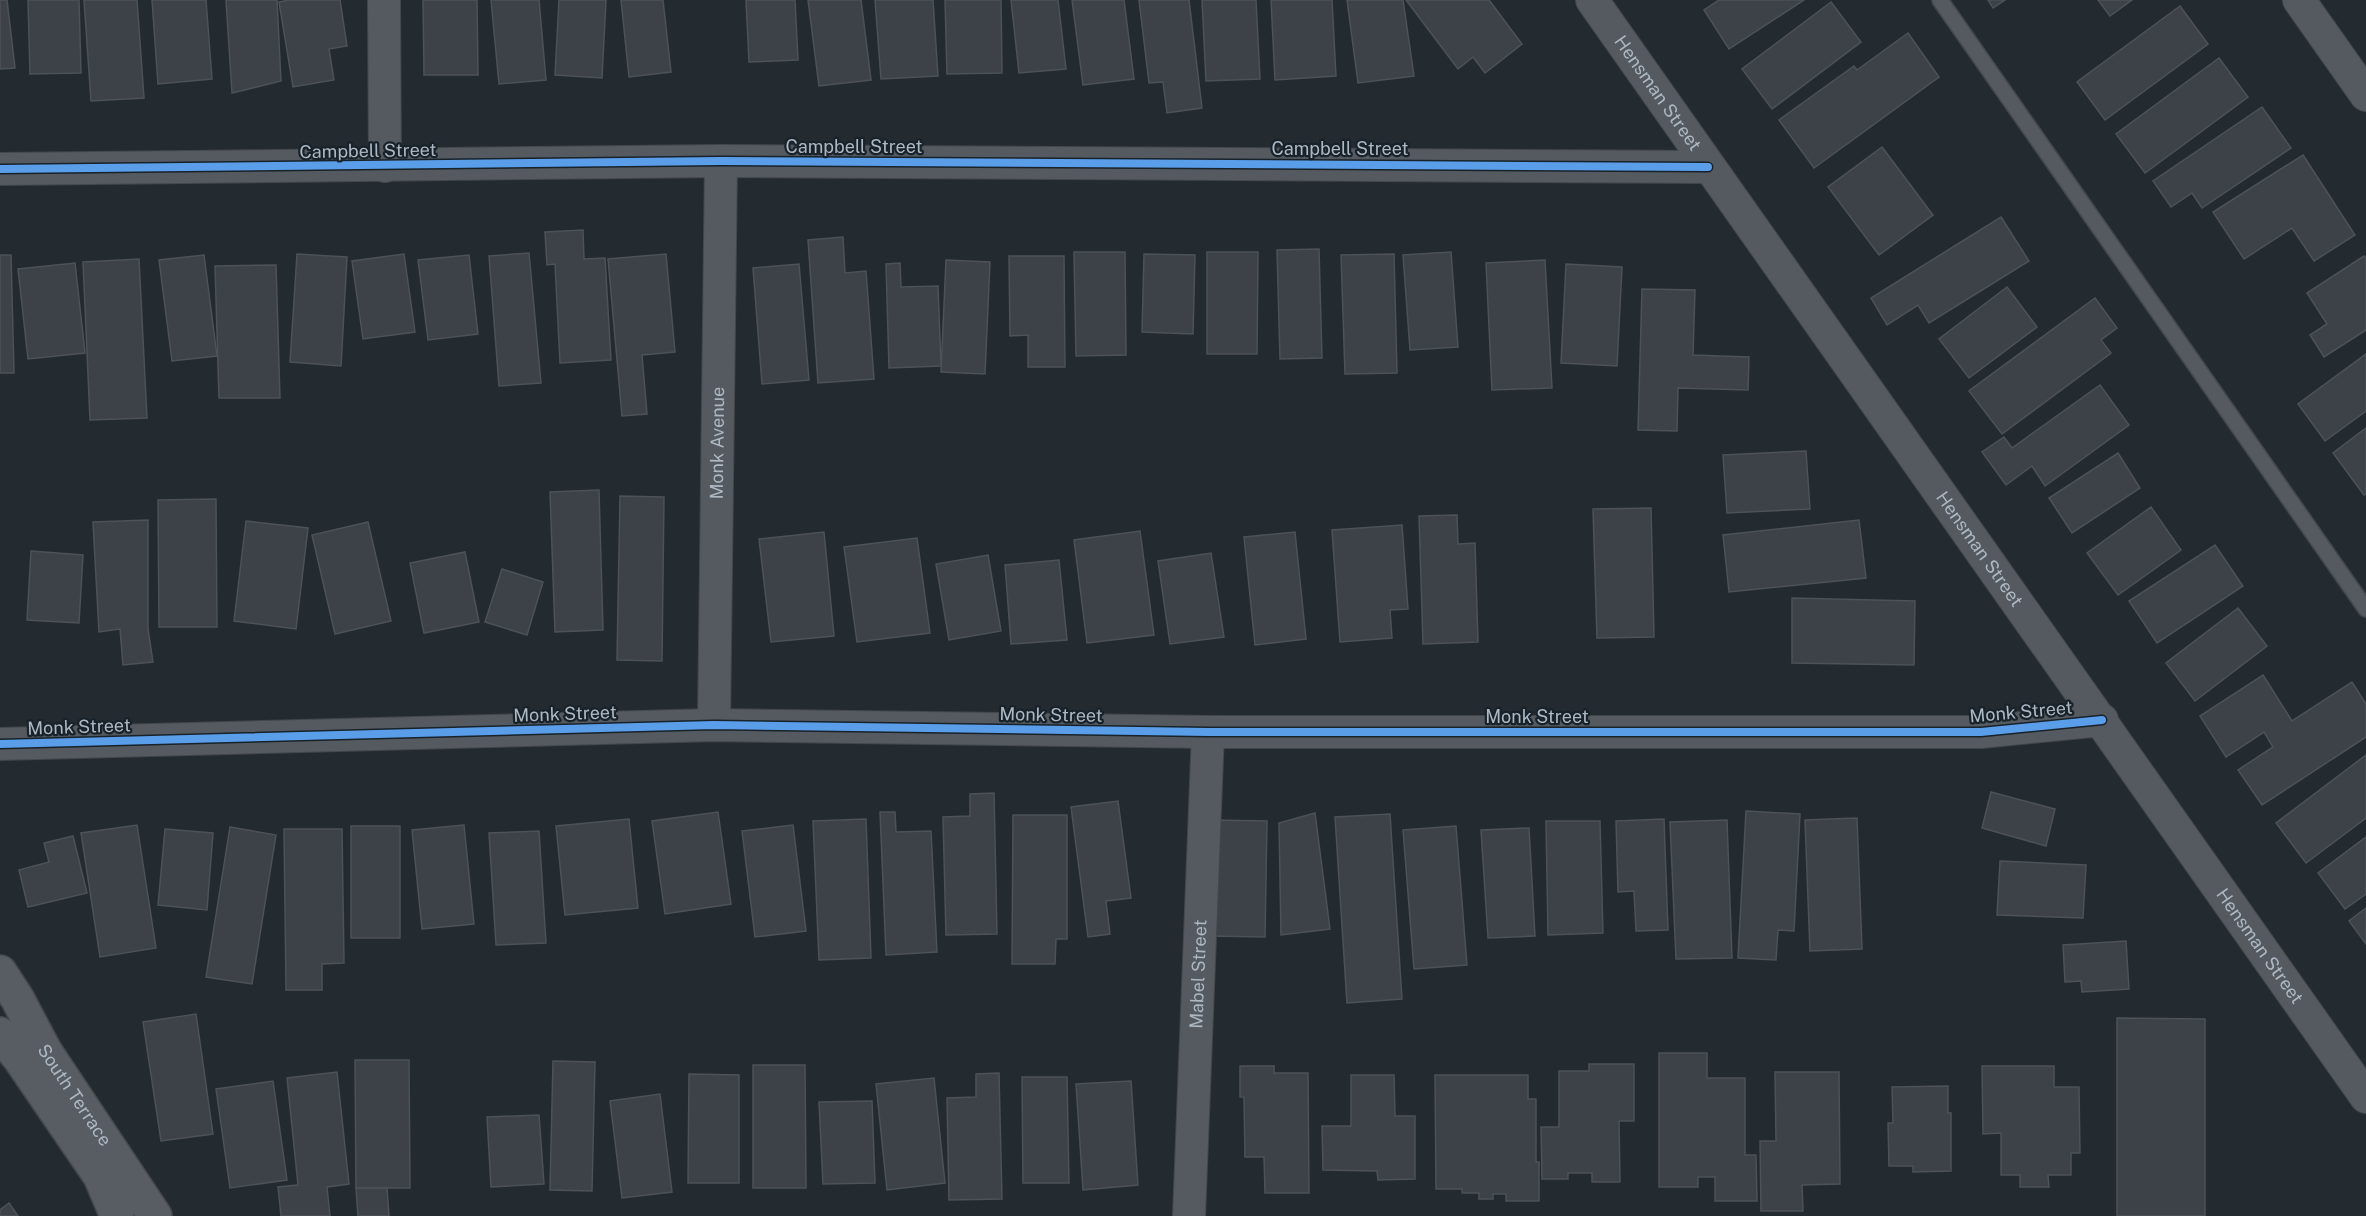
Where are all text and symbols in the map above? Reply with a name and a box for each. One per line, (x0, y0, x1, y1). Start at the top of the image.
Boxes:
street label: Hensman Street (1610, 31, 1706, 155)
street label: Campbell Street (785, 136, 923, 157)
street label: Campbell Street (1271, 138, 1409, 159)
street label: Campbell Street (299, 139, 437, 162)
street label: Monk Avenue (706, 387, 728, 500)
street label: Hensman Street (1932, 487, 2028, 610)
street label: Monk Street (1969, 697, 2073, 726)
street label: Monk Street (513, 701, 617, 726)
street label: Monk Street (999, 703, 1103, 726)
street label: Monk Street (1485, 706, 1589, 727)
street label: Monk Street (27, 714, 131, 739)
street label: Hensman Street (2212, 884, 2308, 1008)
street label: Mabel Street (1185, 919, 1211, 1029)
street label: South Terrace (33, 1040, 116, 1150)

